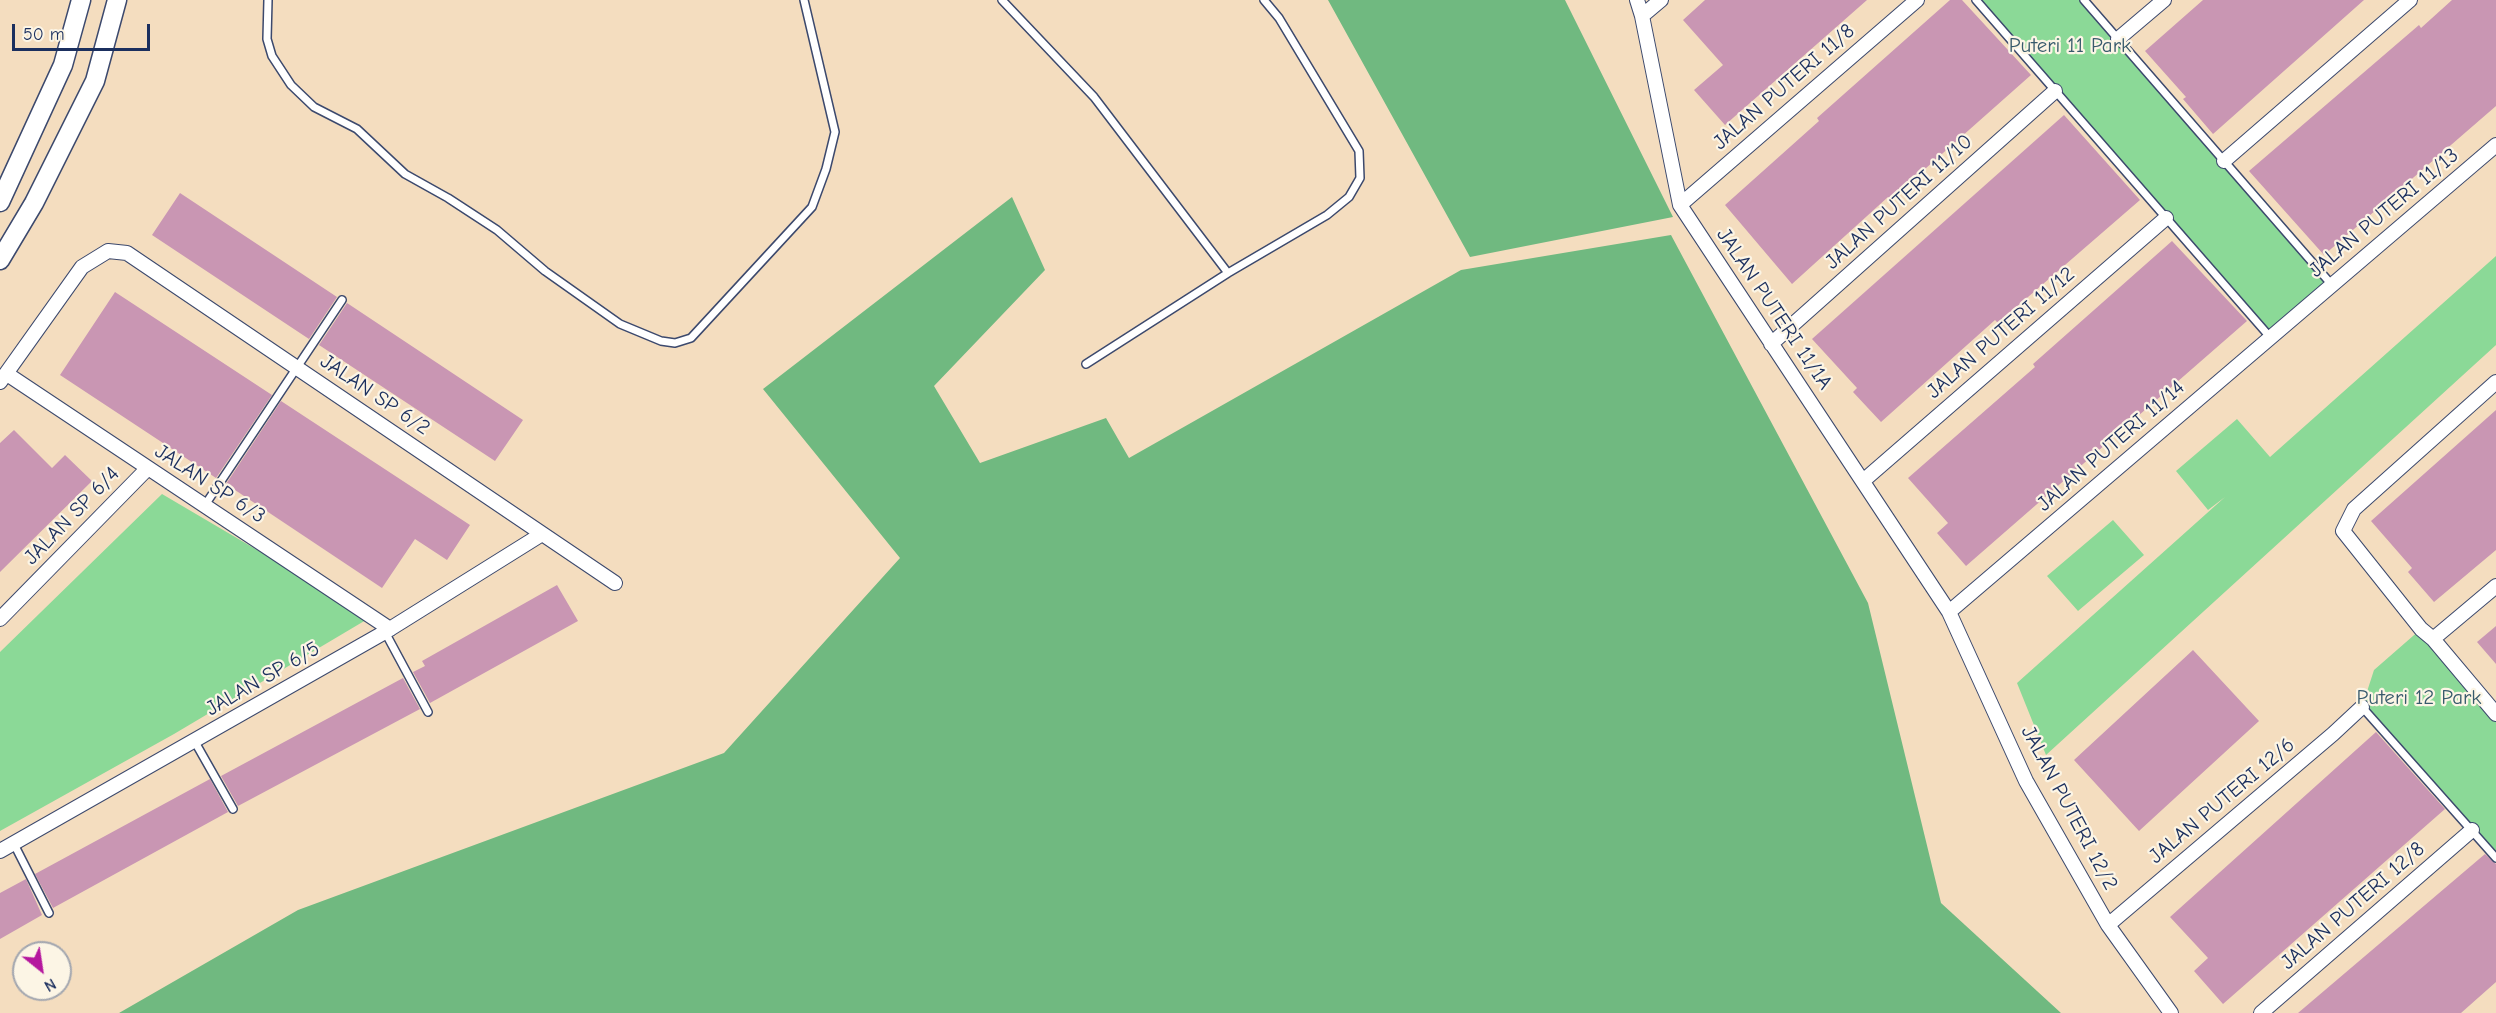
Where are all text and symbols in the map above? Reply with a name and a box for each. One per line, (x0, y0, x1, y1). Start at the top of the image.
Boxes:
scale bar (15, 12, 153, 50)
street label: JALAN PUTERI 11/8 (1708, 19, 1860, 155)
text: 50 m (23, 24, 65, 45)
park label: Puteri 11 Park (2009, 33, 2131, 59)
street label: JALAN PUTERI 11/10 (1820, 129, 1978, 275)
street label: JALAN PUTERI 11/13 (2304, 143, 2464, 283)
street label: JALAN PUTERI 11/1A (1711, 223, 1837, 395)
street label: JALAN PUTERI 11/12 (1922, 262, 2080, 404)
street label: JALAN SP 6/2 (315, 349, 435, 441)
street label: JALAN PUTERI 11/14 (2032, 375, 2190, 517)
street label: JALAN SP 6/3 (150, 439, 270, 529)
street label: JALAN SP 6/4 (19, 462, 125, 570)
street label: JALAN SP 6/5 (201, 636, 325, 722)
park label: Puteri 12 Park (2356, 685, 2482, 711)
street label: JALAN PUTERI 12/2 (2015, 722, 2123, 894)
street label: JALAN PUTERI 12/6 (2144, 733, 2300, 869)
street label: JALAN PUTERI 12/8 (2276, 837, 2430, 975)
north arrow (12, 941, 72, 1001)
text: N (41, 974, 59, 995)

